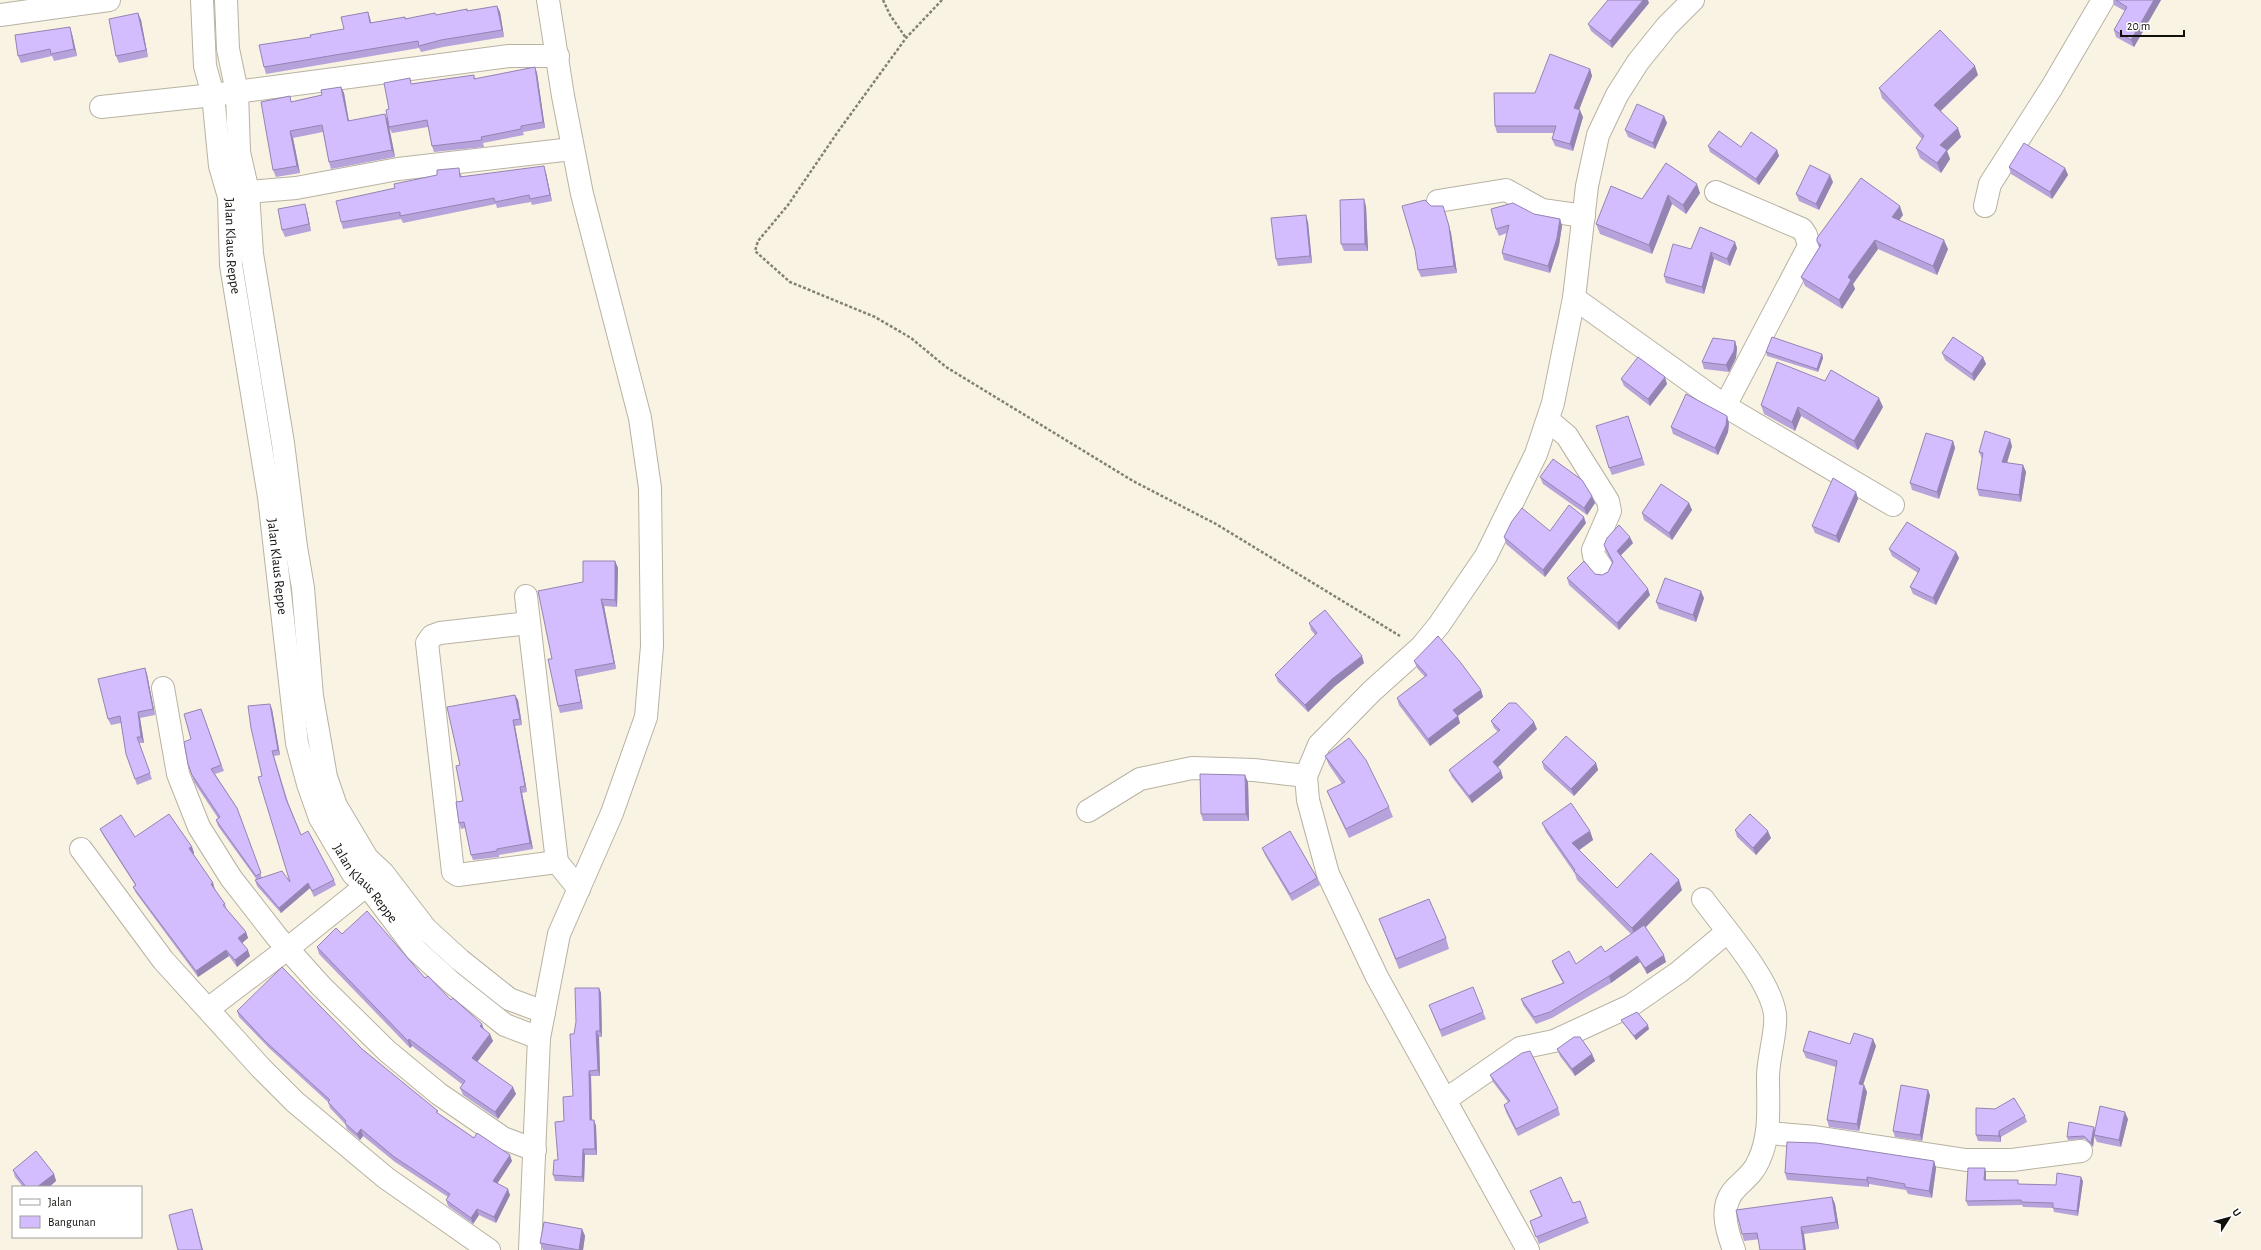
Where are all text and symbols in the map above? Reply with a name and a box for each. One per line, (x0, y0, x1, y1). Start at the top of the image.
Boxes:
scale bar (2121, 12, 2184, 38)
text: 20 m (2127, 20, 2150, 32)
street label: Jalan Klaus Reppe (222, 198, 243, 295)
street label: Jalan Klaus Reppe (265, 518, 289, 615)
street label: Jalan Klaus Reppe (330, 842, 400, 926)
legend (12, 1186, 142, 1238)
text: Jalan (48, 1196, 72, 1208)
north arrow (2209, 1198, 2249, 1238)
text: U (2230, 1206, 2243, 1218)
text: Bangunan (48, 1216, 96, 1228)

